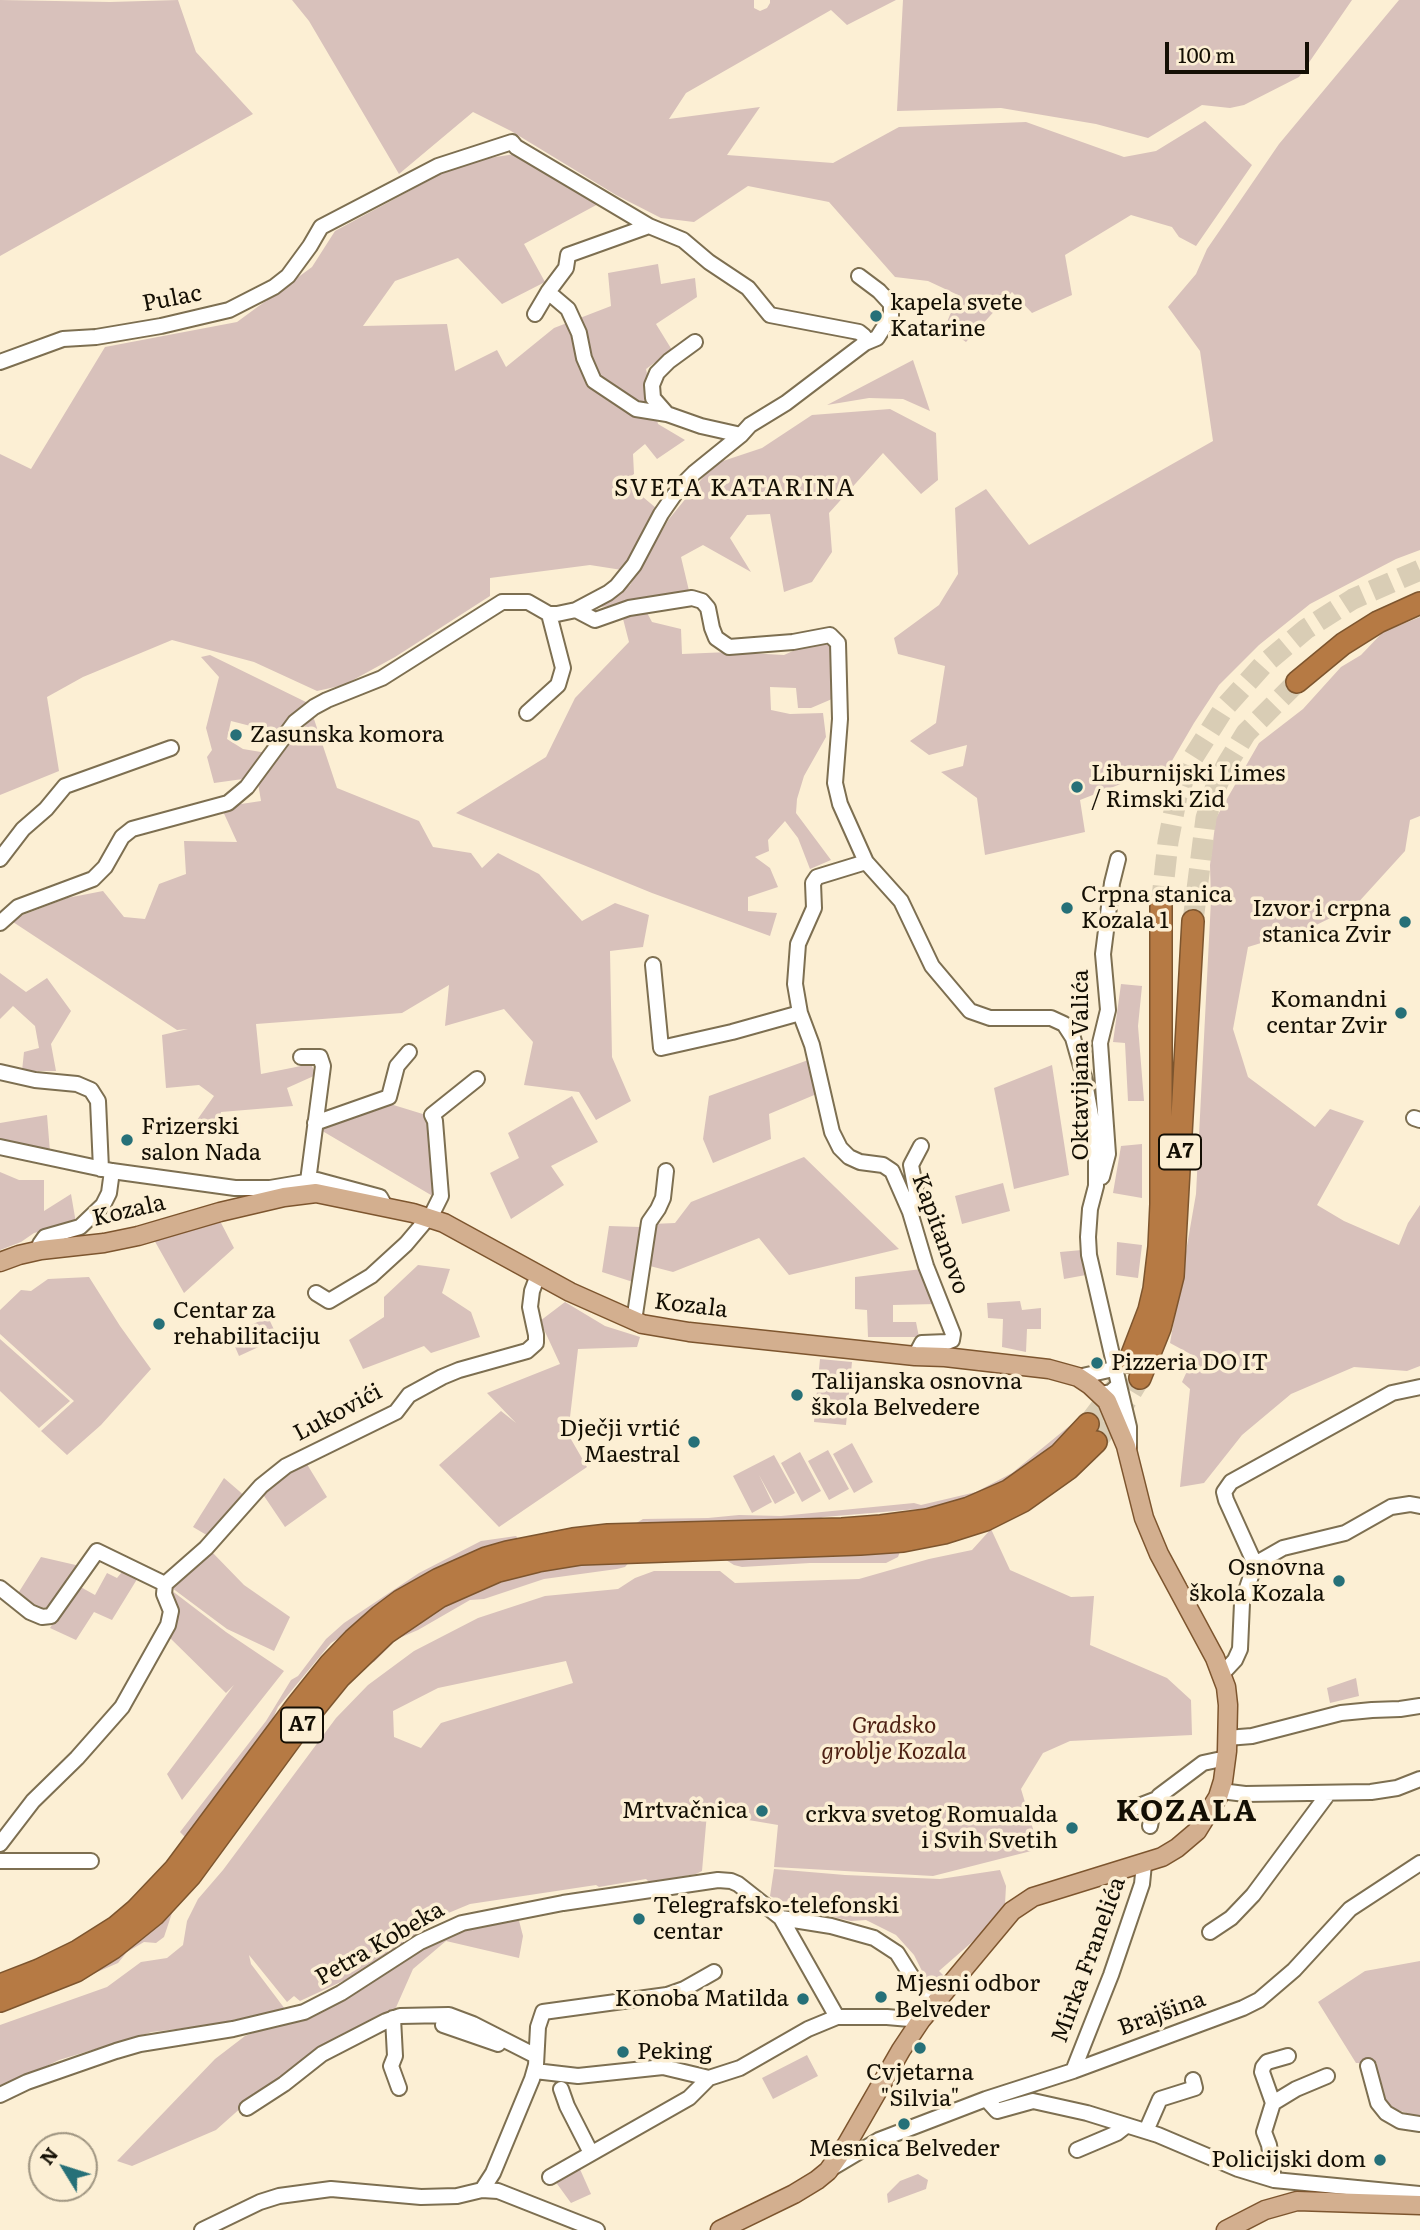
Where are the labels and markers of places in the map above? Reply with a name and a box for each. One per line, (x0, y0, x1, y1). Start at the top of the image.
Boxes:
place label: kapela svete Katarine (890, 289, 1023, 343)
marker: kapela svete Katarine (868, 308, 884, 324)
place label: Zasunska komora (250, 721, 444, 749)
marker: Zasunska komora (228, 727, 244, 743)
place label: Liburnijski Limes / Rimski Zid (1091, 760, 1285, 814)
marker: Liburnijski Limes / Rimski Zid (1069, 779, 1085, 795)
place label: Crpna stanica Kozala 1 (1081, 881, 1232, 935)
place label: Izvor i crpna stanica Zvir (1252, 895, 1391, 949)
marker: Crpna stanica Kozala 1 (1059, 900, 1075, 916)
marker: Izvor i crpna stanica Zvir (1397, 914, 1413, 930)
place label: Komandni centar Zvir (1266, 986, 1387, 1040)
marker: Komandni centar Zvir (1393, 1005, 1409, 1021)
place label: Frizerski salon Nada (141, 1113, 261, 1167)
marker: Frizerski salon Nada (119, 1132, 135, 1148)
place label: Centar za rehabilitaciju (173, 1297, 320, 1351)
marker: Centar za rehabilitaciju (151, 1316, 167, 1332)
place label: Pizzeria DO IT (1111, 1349, 1268, 1377)
marker: Pizzeria DO IT (1089, 1355, 1105, 1371)
place label: Talijanska osnovna škola Belvedere (811, 1368, 1022, 1422)
marker: Talijanska osnovna škola Belvedere (789, 1387, 805, 1403)
place label: Dječji vrtić Maestral (560, 1415, 680, 1469)
marker: Dječji vrtić Maestral (686, 1434, 702, 1450)
place label: Osnovna škola Kozala (1189, 1554, 1325, 1608)
marker: Osnovna škola Kozala (1331, 1573, 1347, 1589)
place label: Mrtvačnica (622, 1797, 748, 1825)
place label: crkva svetog Romualda i Svih Svetih (805, 1801, 1058, 1855)
marker: Mrtvačnica (754, 1803, 770, 1819)
marker: crkva svetog Romualda i Svih Svetih (1064, 1820, 1080, 1836)
place label: Telegrafsko-telefonski centar (653, 1892, 899, 1946)
marker: Telegrafsko-telefonski centar (631, 1911, 647, 1927)
place label: Mjesni odbor Belveder (895, 1970, 1040, 2024)
place label: Konoba Matilda (615, 1985, 789, 2013)
marker: Mjesni odbor Belveder (873, 1989, 889, 2005)
marker: Konoba Matilda (795, 1991, 811, 2007)
place label: Peking (637, 2038, 712, 2066)
marker: Cvjetarna "Silvia" (912, 2040, 928, 2056)
marker: Peking (615, 2044, 631, 2060)
place label: Cvjetarna "Silvia" (866, 2059, 974, 2113)
marker: Mesnica Belveder (896, 2116, 912, 2132)
place label: Mesnica Belveder (808, 2135, 1000, 2163)
place label: Policijski dom (1211, 2146, 1366, 2174)
marker: Policijski dom (1372, 2152, 1388, 2168)

